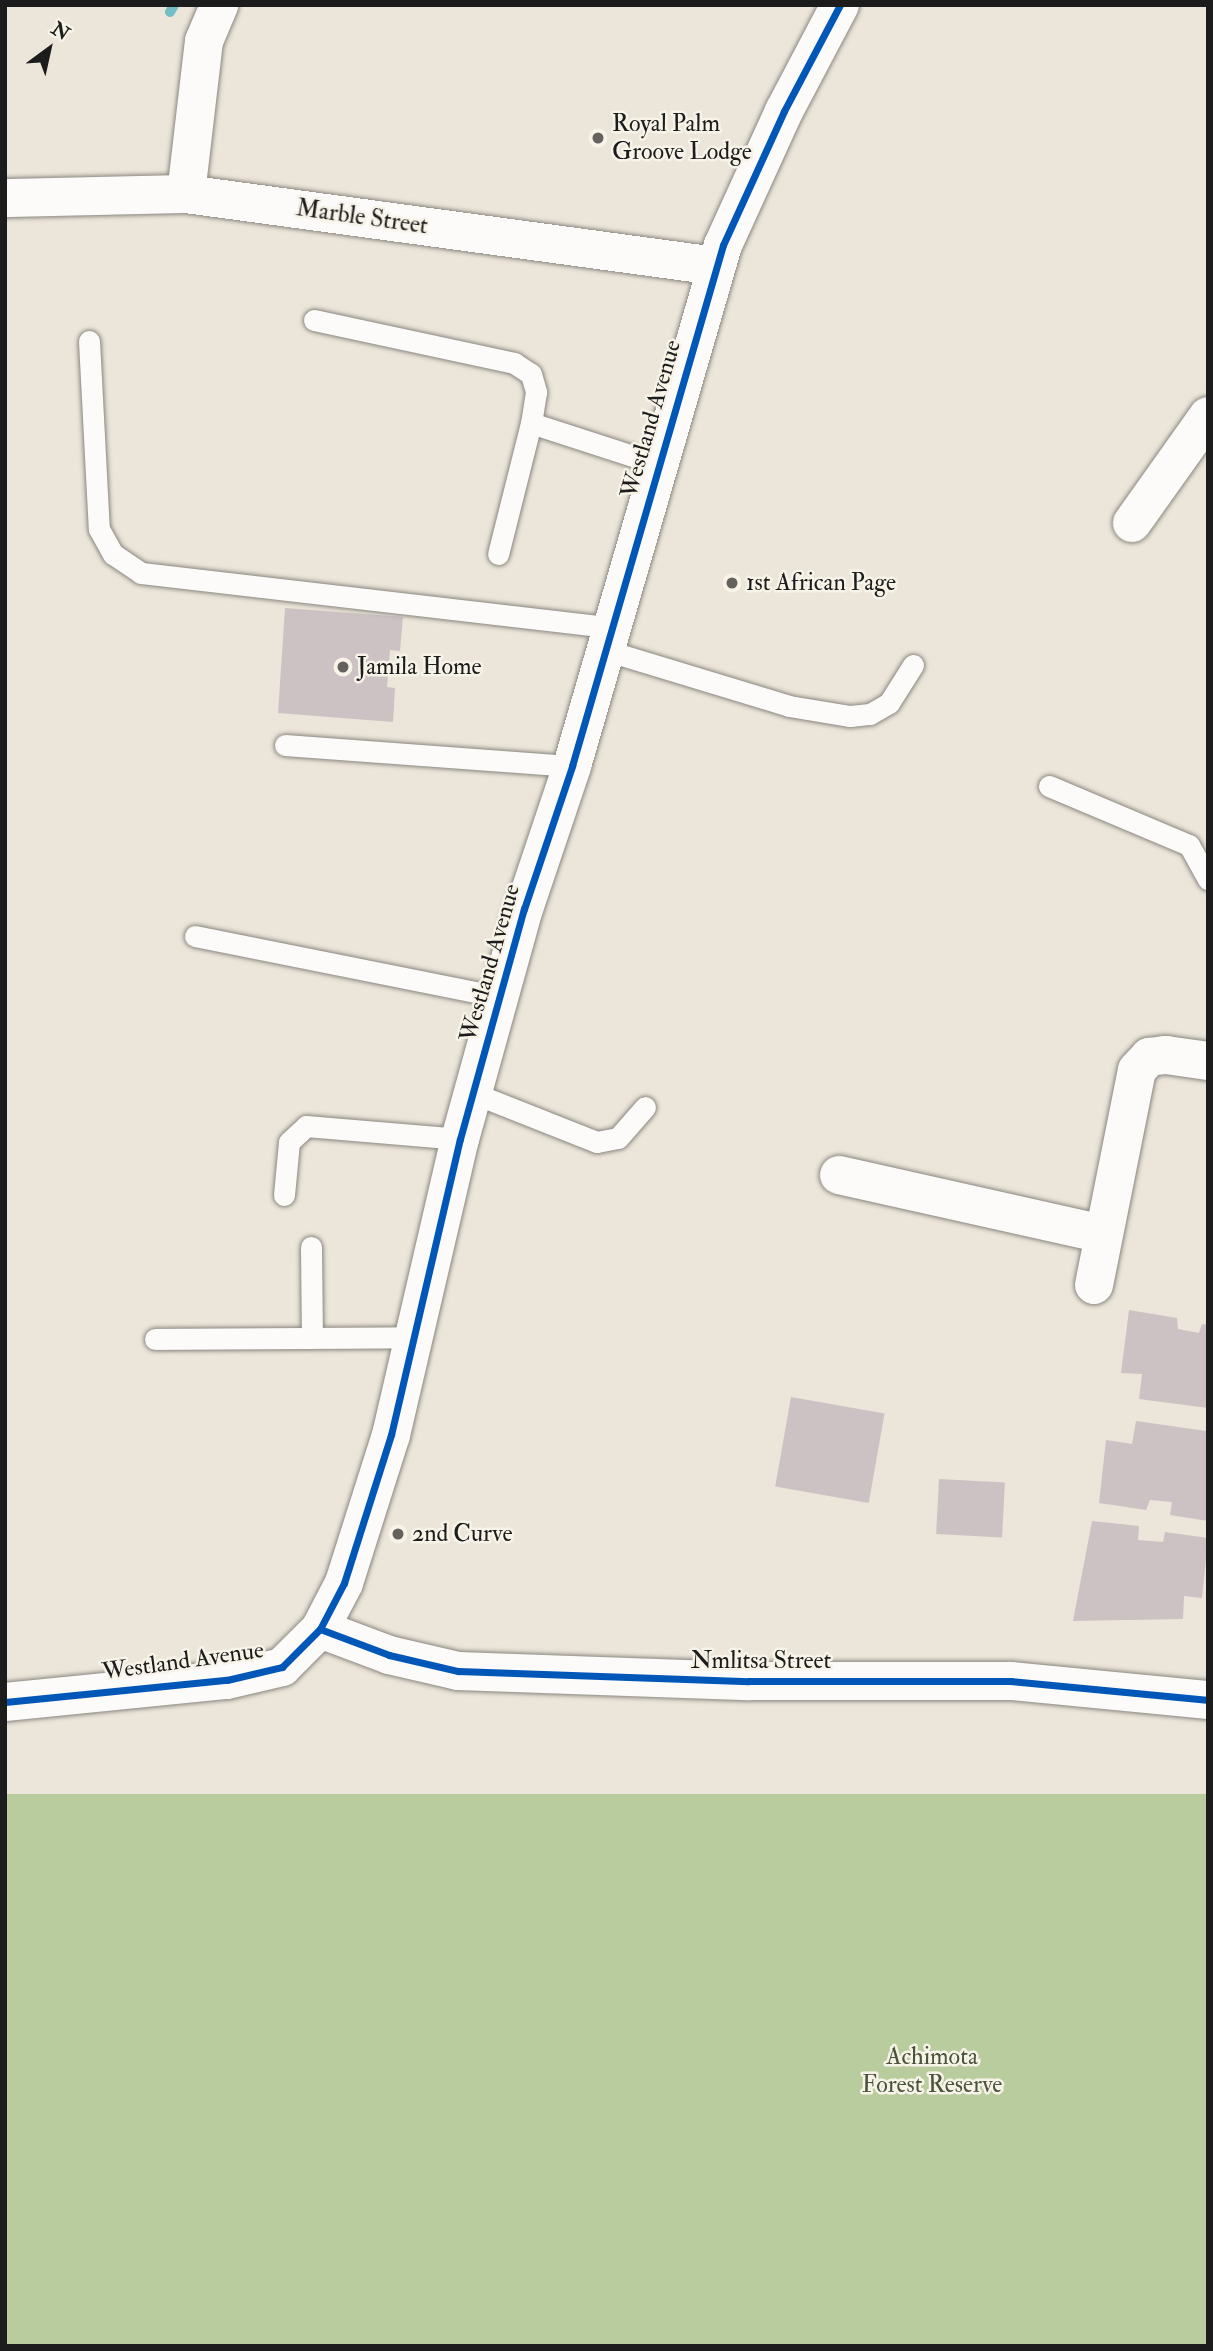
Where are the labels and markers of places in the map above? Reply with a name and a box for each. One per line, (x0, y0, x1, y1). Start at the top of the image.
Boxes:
place label: Royal Palm Groove Lodge (612, 110, 752, 166)
marker: Royal Palm Groove Lodge (590, 130, 606, 146)
place label: 1st African Page (746, 569, 896, 597)
marker: 1st African Page (724, 575, 740, 591)
place label: Jamila Home (357, 653, 482, 681)
marker: Jamila Home (335, 659, 351, 675)
place label: 2nd Curve (412, 1520, 512, 1548)
marker: 2nd Curve (390, 1526, 406, 1542)

